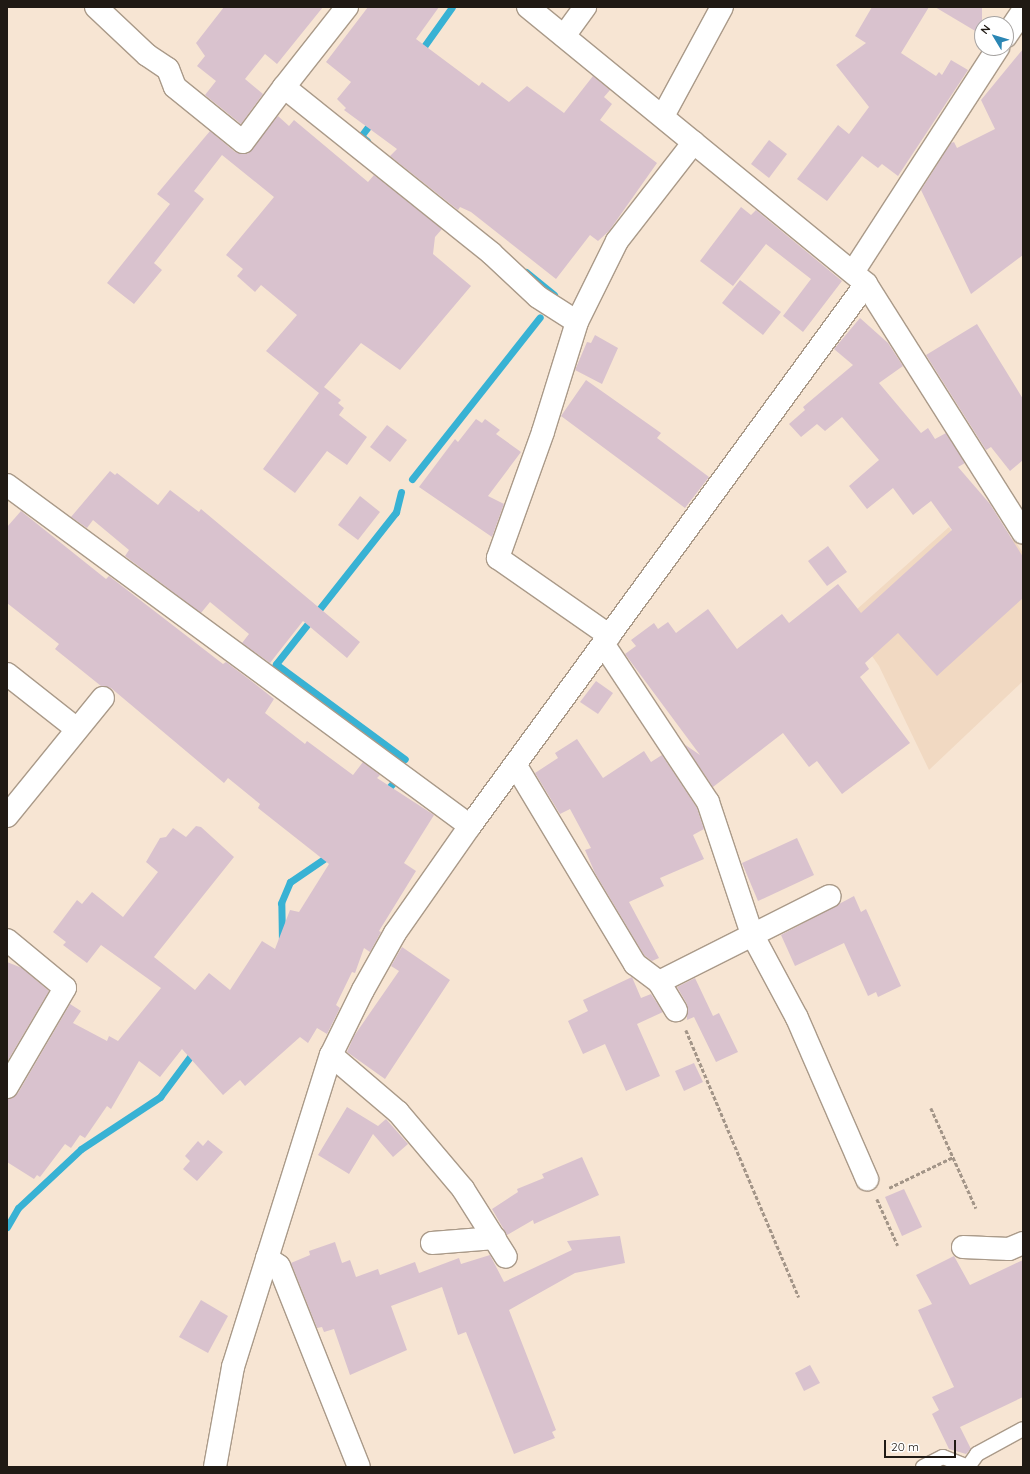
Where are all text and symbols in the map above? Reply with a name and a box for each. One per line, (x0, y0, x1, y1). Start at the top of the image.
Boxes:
north arrow (974, 16, 1014, 56)
text: N (977, 22, 993, 37)
scale bar (886, 1432, 958, 1458)
text: 20 m (891, 1439, 919, 1454)

